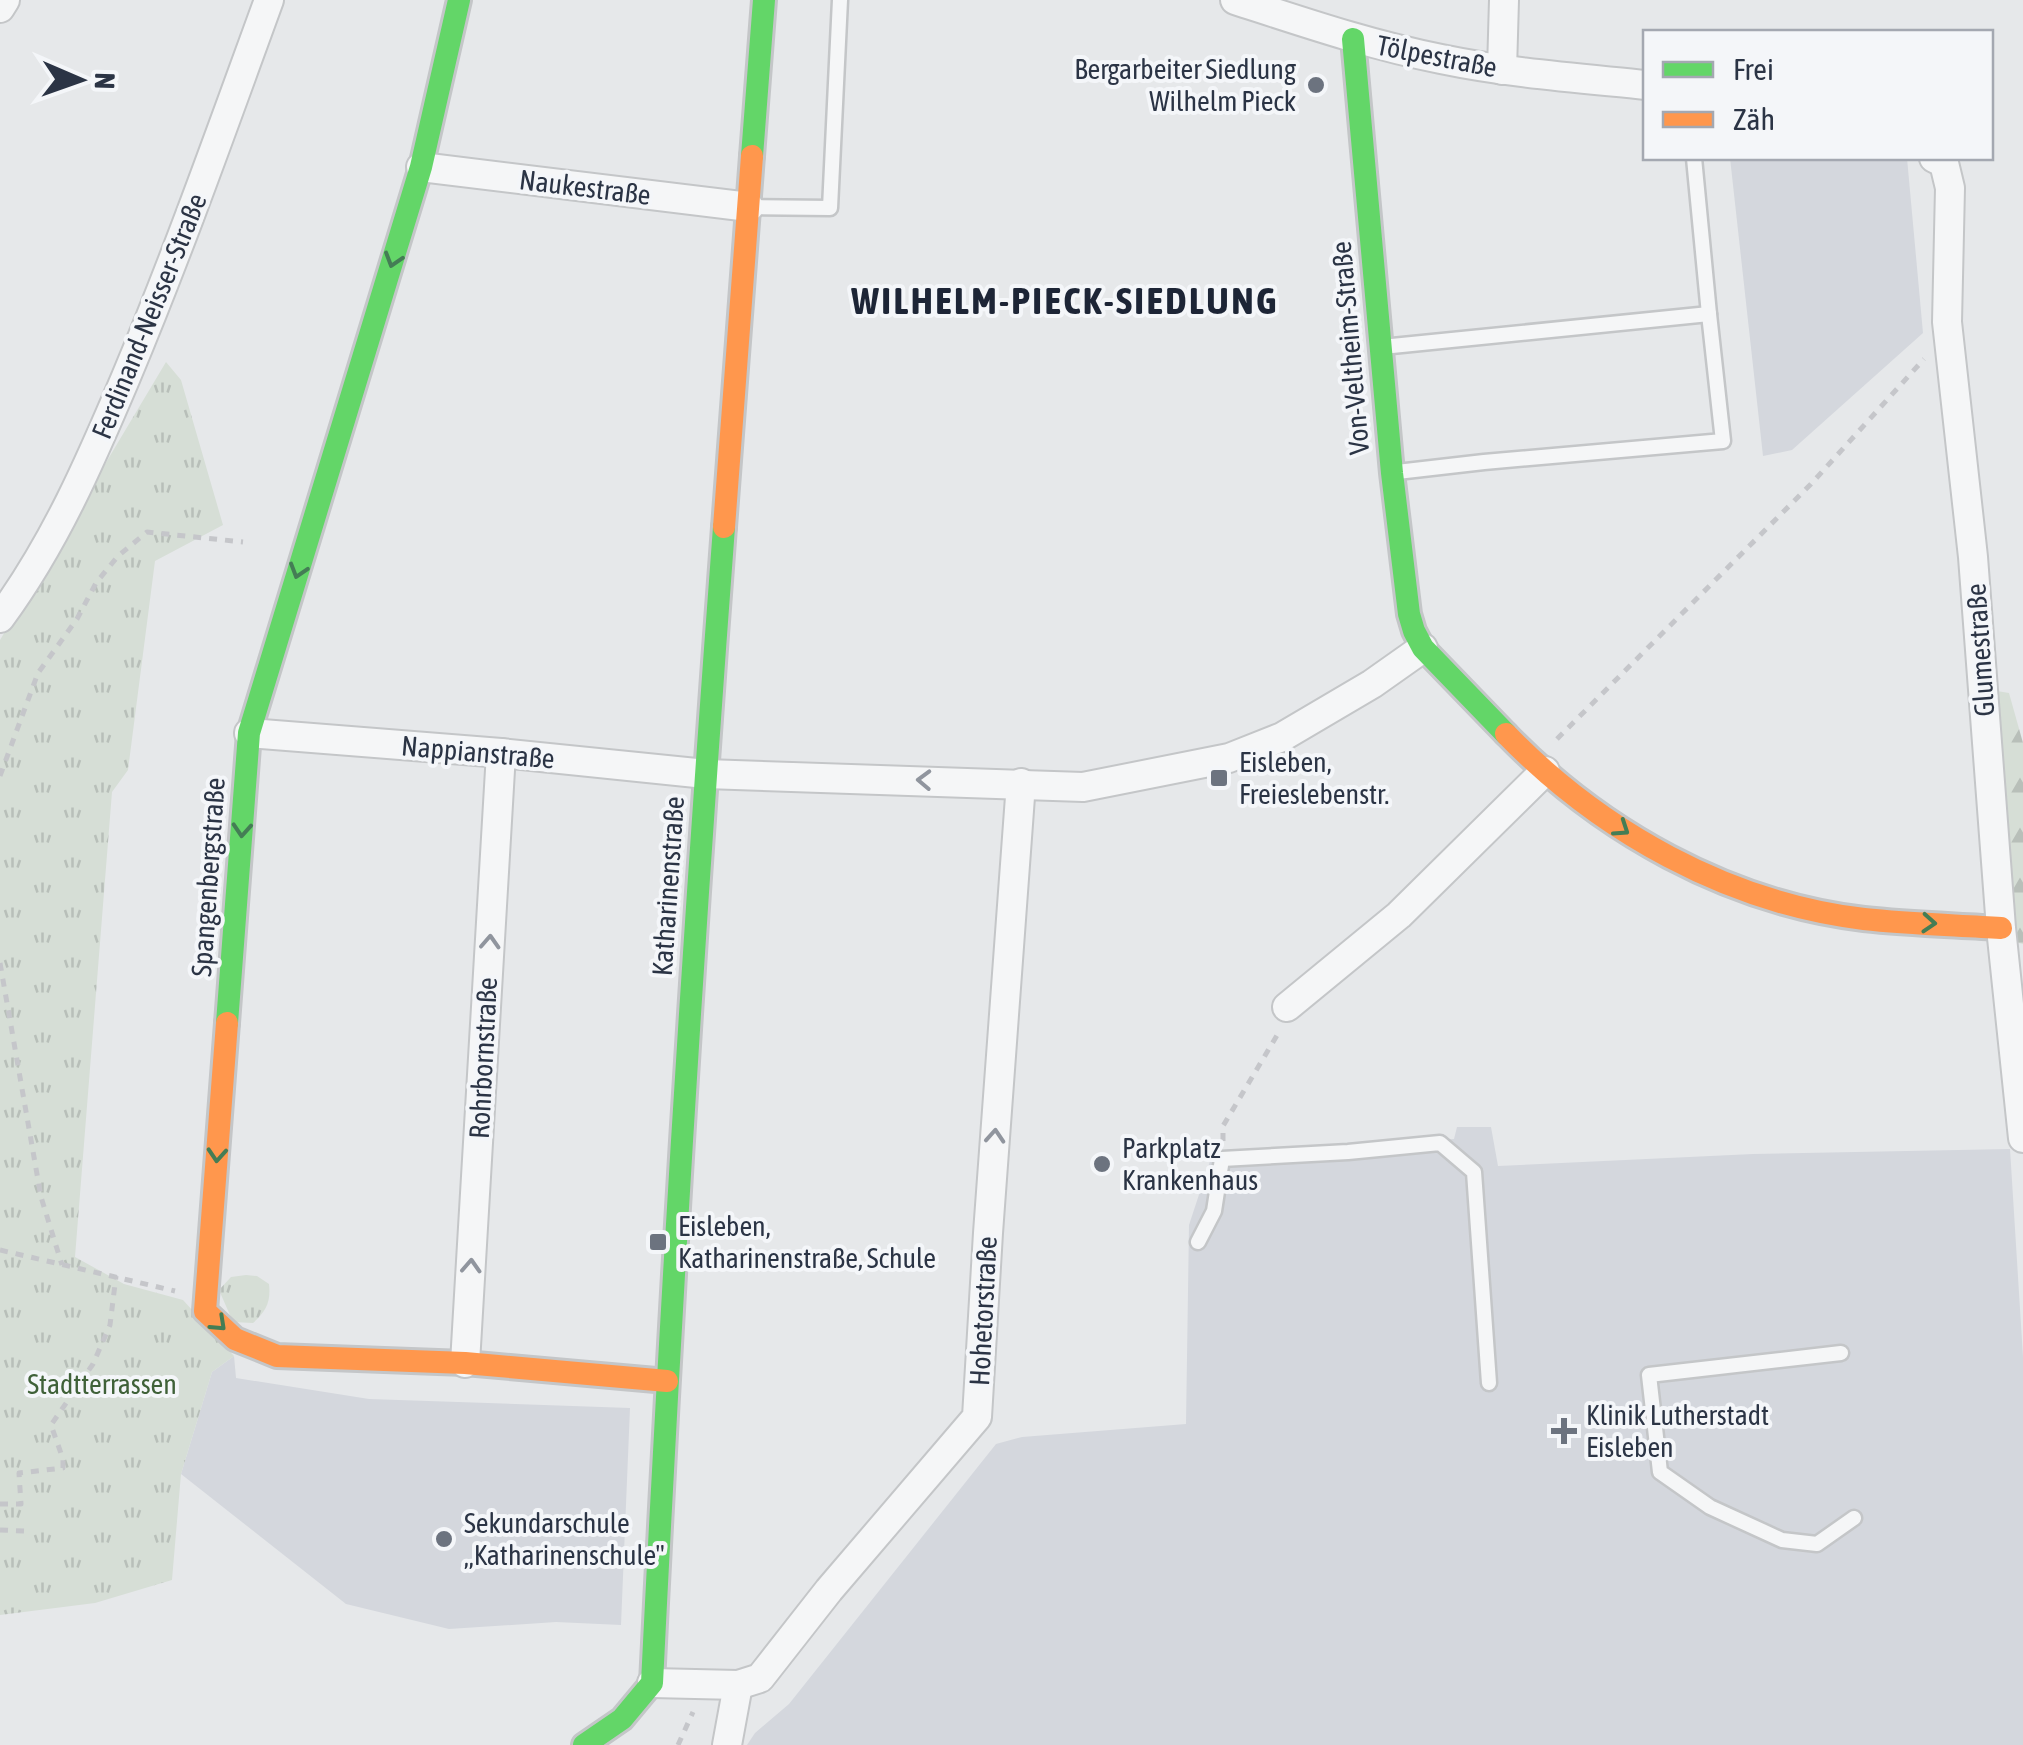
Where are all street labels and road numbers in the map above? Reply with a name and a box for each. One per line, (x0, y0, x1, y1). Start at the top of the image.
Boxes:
street label: Tölpestraße (1374, 29, 1500, 83)
street label: Naukestraße (518, 163, 652, 211)
street label: Ferdinand-Neisser-Straße (85, 189, 213, 443)
street label: Von-Veltheim-Straße (1325, 240, 1375, 456)
street label: Glumestraße (1959, 582, 2001, 718)
street label: Nappianstraße (400, 729, 556, 775)
street label: Spangenbergstraße (185, 776, 231, 978)
street label: Katharinenstraße (646, 795, 690, 977)
street label: Rohrbornstraße (463, 976, 503, 1140)
street label: Hohetorstraße (963, 1236, 1003, 1386)

